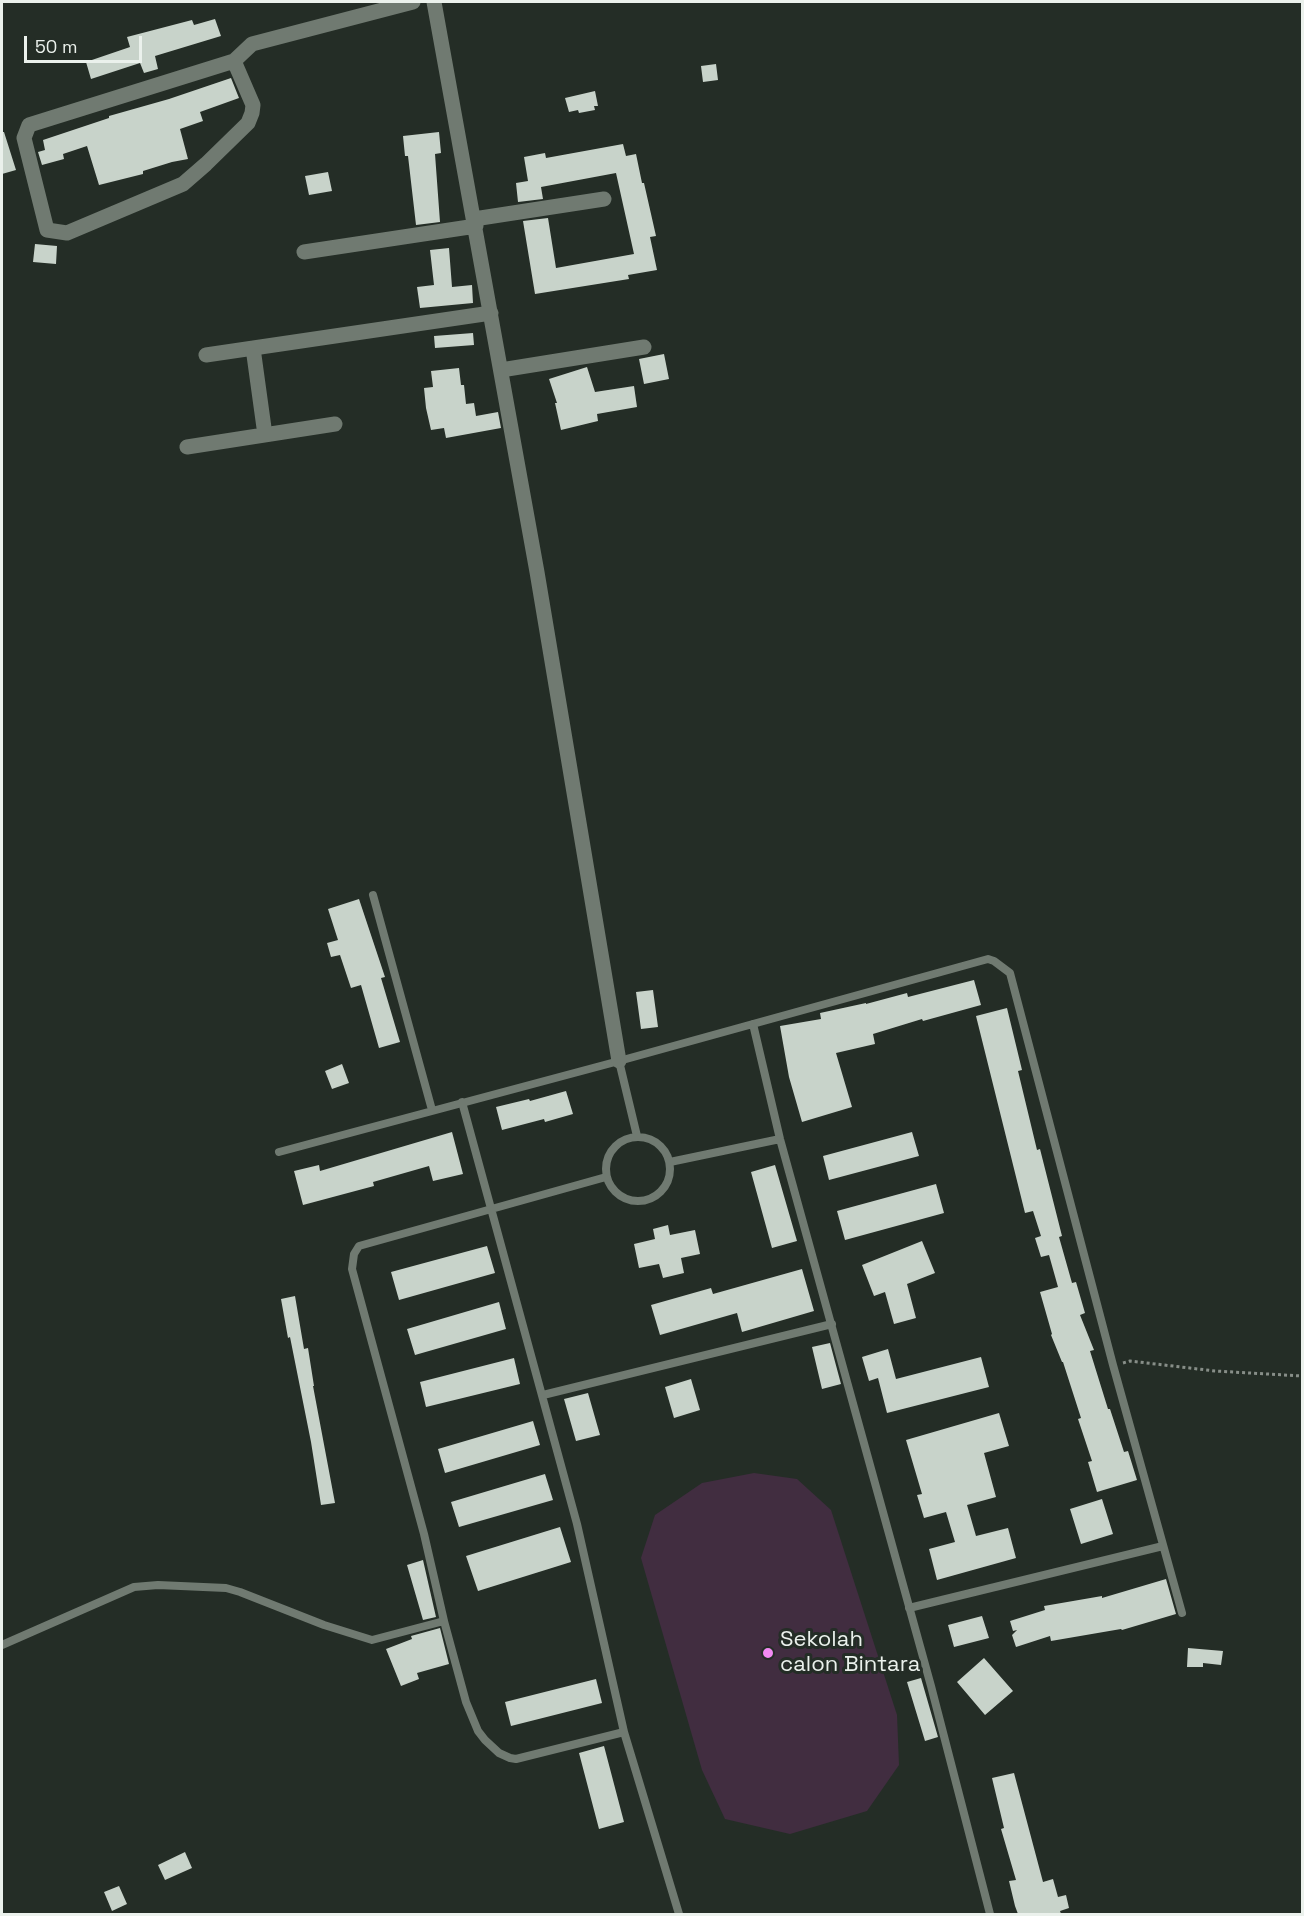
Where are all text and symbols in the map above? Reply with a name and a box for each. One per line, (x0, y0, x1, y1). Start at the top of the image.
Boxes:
scale bar (27, 24, 146, 62)
text: 50 m (35, 35, 77, 58)
place label: Sekolah calon Bintara (780, 1627, 920, 1678)
marker: Sekolah calon Bintara (761, 1646, 775, 1660)

